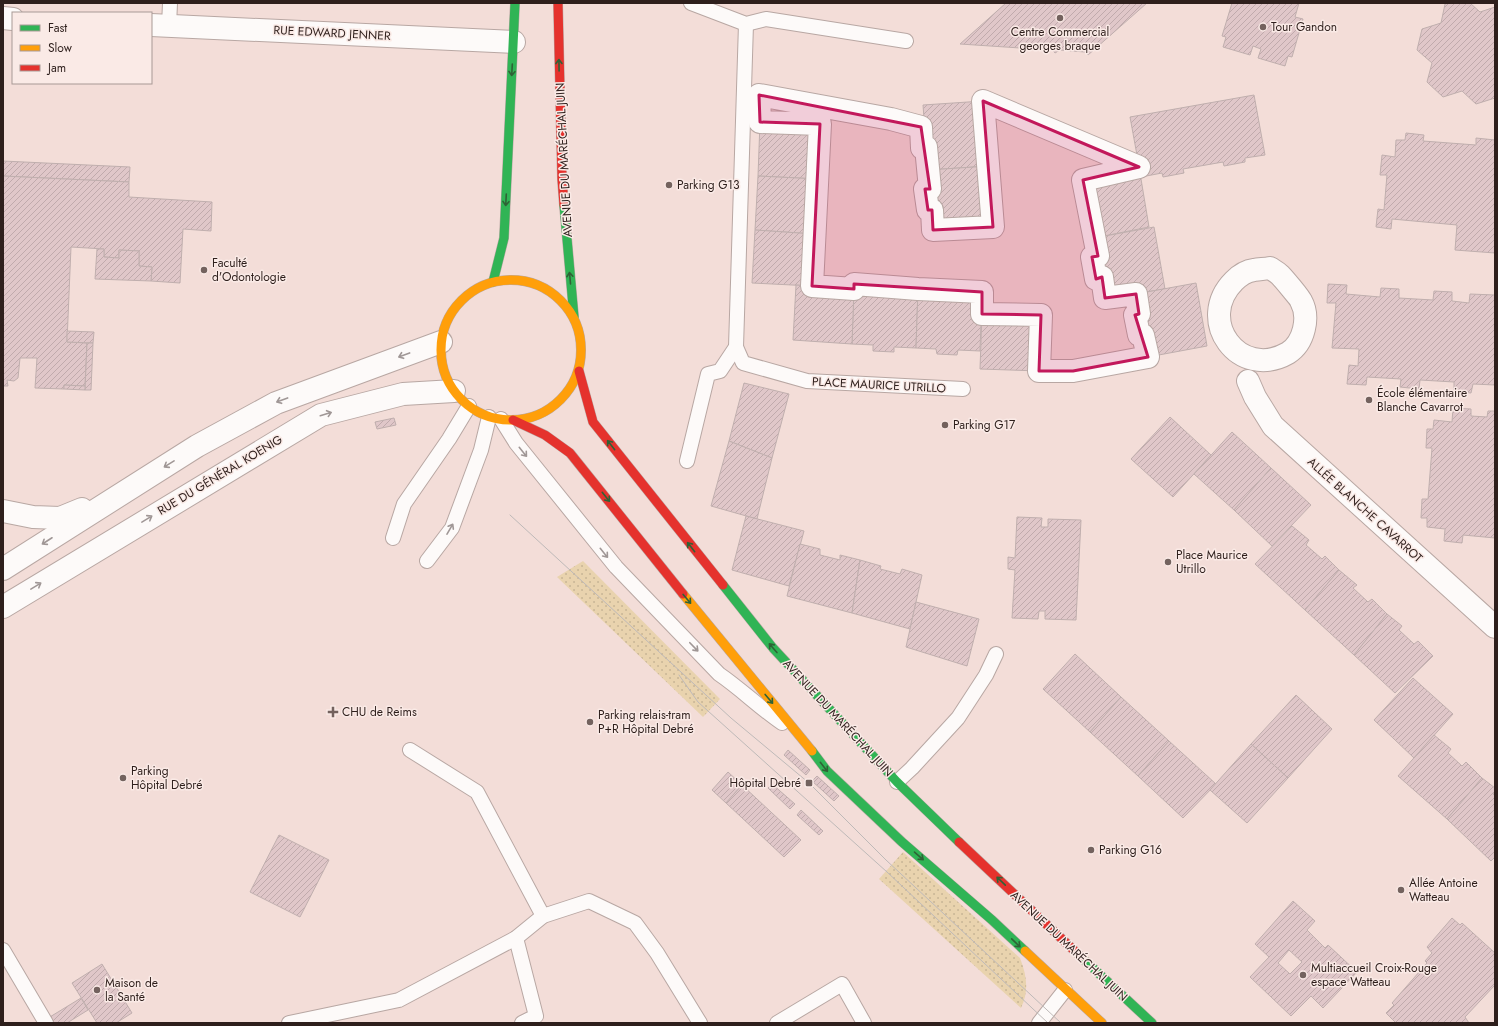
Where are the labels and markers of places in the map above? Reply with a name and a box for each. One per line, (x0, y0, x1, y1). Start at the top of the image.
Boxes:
marker: Centre Commercial georges braque (1055, 13, 1065, 23)
place label: Tour Gandon (1271, 18, 1337, 36)
marker: Tour Gandon (1258, 22, 1268, 32)
place label: Centre Commercial georges braque (1011, 23, 1109, 55)
place label: Parking G13 (677, 176, 740, 194)
marker: Parking G13 (664, 180, 674, 190)
place label: Faculté d'Odontologie (212, 254, 286, 286)
marker: Faculté d'Odontologie (199, 265, 209, 275)
place label: École élémentaire Blanche Cavarrot (1377, 384, 1467, 416)
marker: École élémentaire Blanche Cavarrot (1364, 395, 1374, 405)
place label: Parking G17 (953, 416, 1016, 434)
marker: Parking G17 (940, 420, 950, 430)
place label: Place Maurice Utrillo (1176, 546, 1248, 578)
marker: Place Maurice Utrillo (1163, 557, 1173, 567)
place label: CHU de Reims (342, 703, 417, 721)
marker: CHU de Reims (327, 706, 339, 718)
place label: Parking relais-tram P+R Hôpital Debré (598, 706, 694, 738)
marker: Parking relais-tram P+R Hôpital Debré (585, 717, 595, 727)
place label: Parking Hôpital Debré (131, 762, 202, 794)
marker: Parking Hôpital Debré (118, 773, 128, 783)
place label: Hôpital Debré (730, 774, 801, 792)
marker: Hôpital Debré (804, 778, 814, 788)
place label: Parking G16 (1099, 841, 1162, 859)
marker: Parking G16 (1086, 845, 1096, 855)
place label: Allée Antoine Watteau (1409, 874, 1478, 906)
marker: Allée Antoine Watteau (1396, 885, 1406, 895)
place label: Multiaccueil Croix-Rouge espace Watteau (1311, 959, 1437, 991)
marker: Multiaccueil Croix-Rouge espace Watteau (1298, 970, 1308, 980)
place label: Maison de la Santé (105, 974, 158, 1006)
marker: Maison de la Santé (92, 985, 102, 995)

